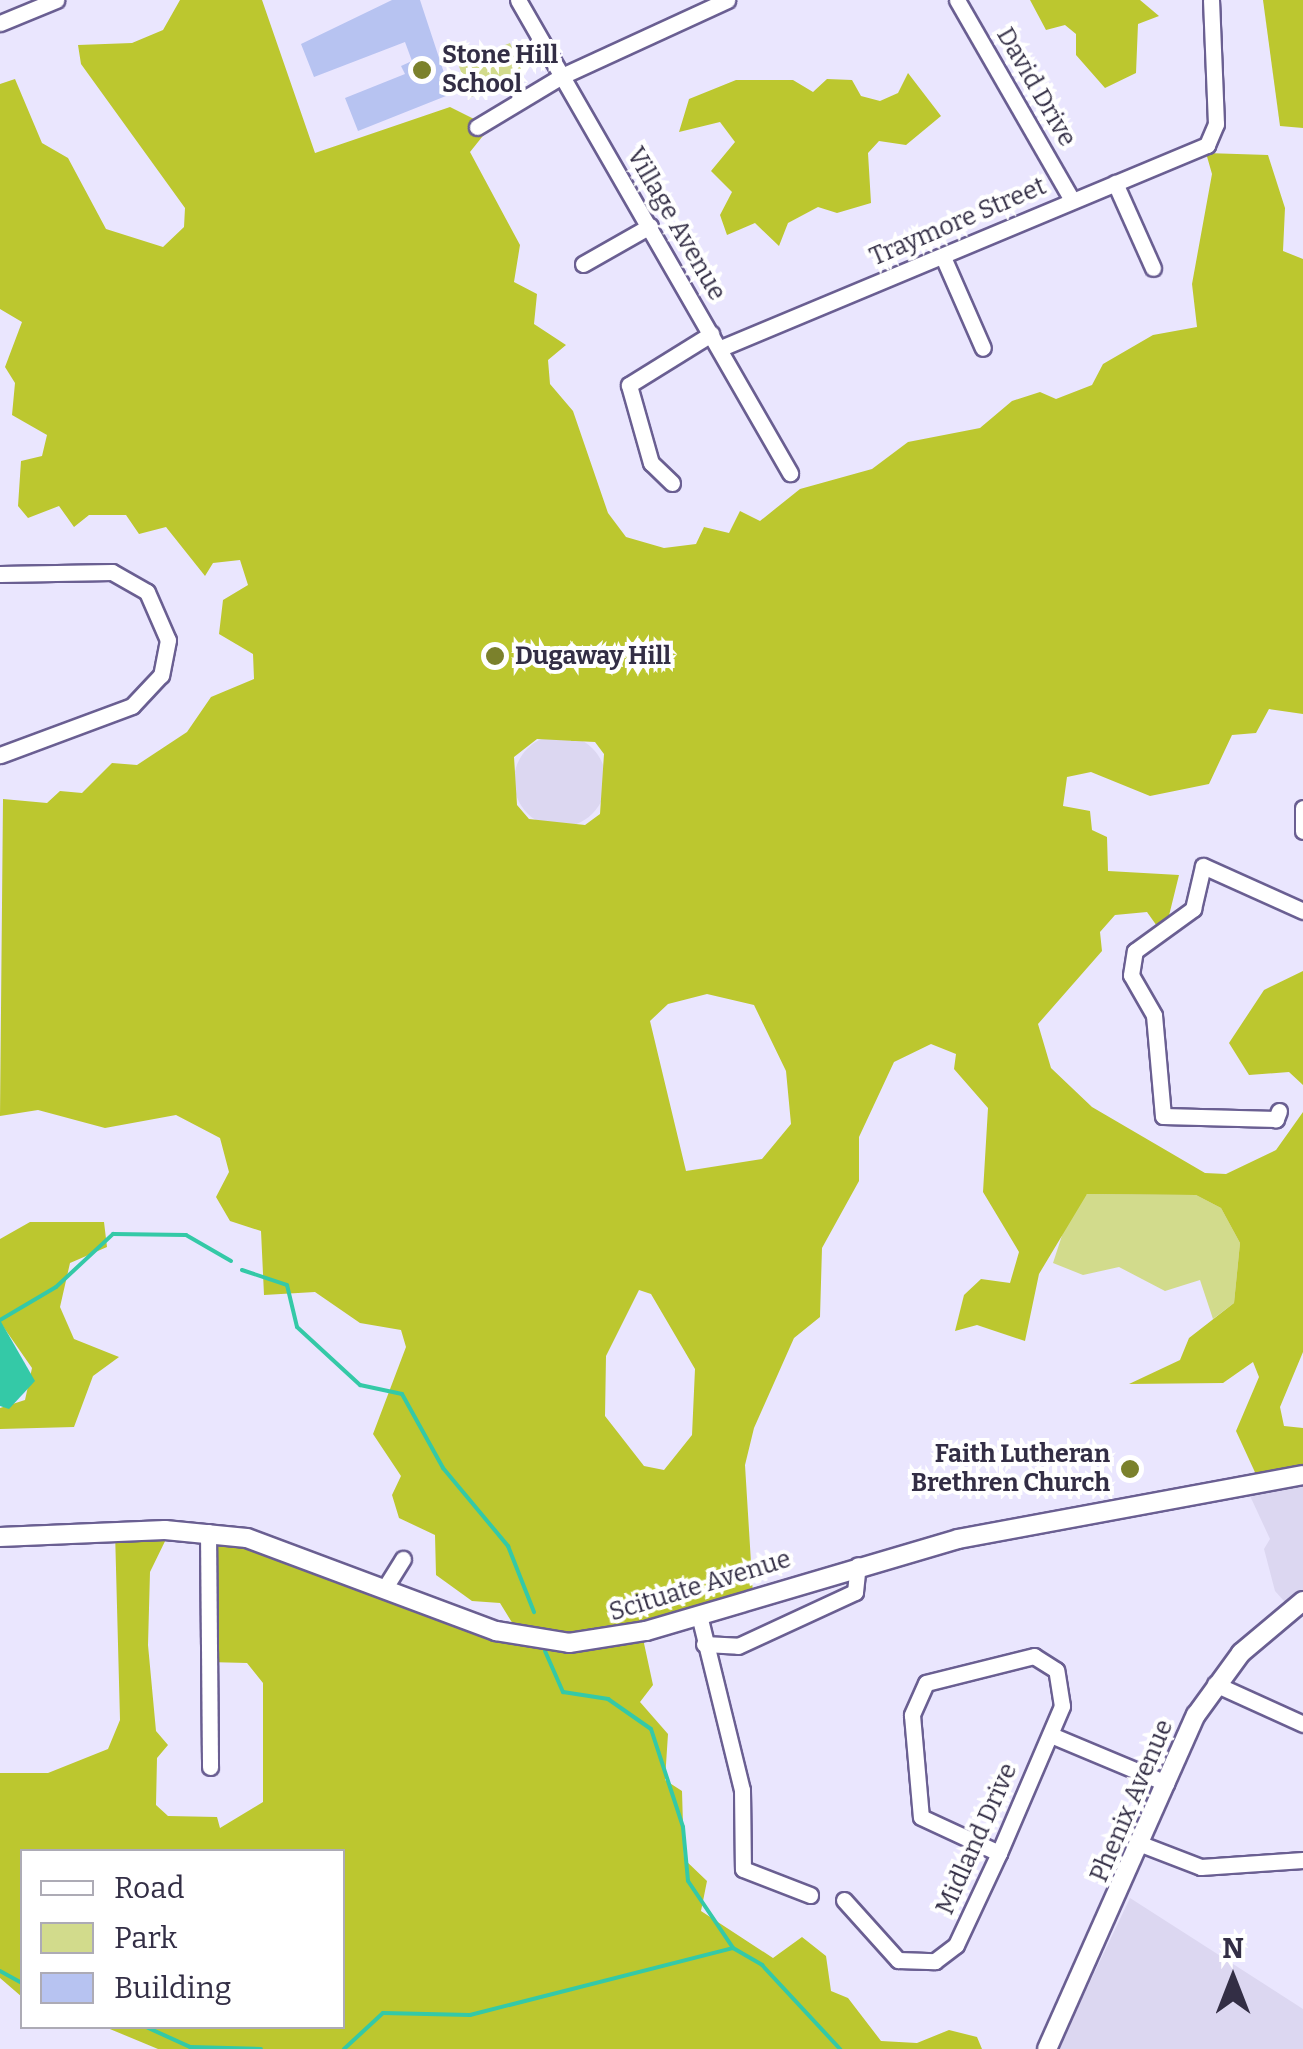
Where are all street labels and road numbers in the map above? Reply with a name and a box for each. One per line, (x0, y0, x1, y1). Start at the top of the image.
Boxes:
street label: David Drive (990, 22, 1082, 152)
street label: Village Avenue (620, 142, 732, 306)
street label: Traymore Street (866, 171, 1050, 273)
street label: Scituate Avenue (606, 1544, 794, 1628)
street label: Phenix Avenue (1084, 1715, 1180, 1887)
street label: Midland Drive (930, 1759, 1024, 1919)

